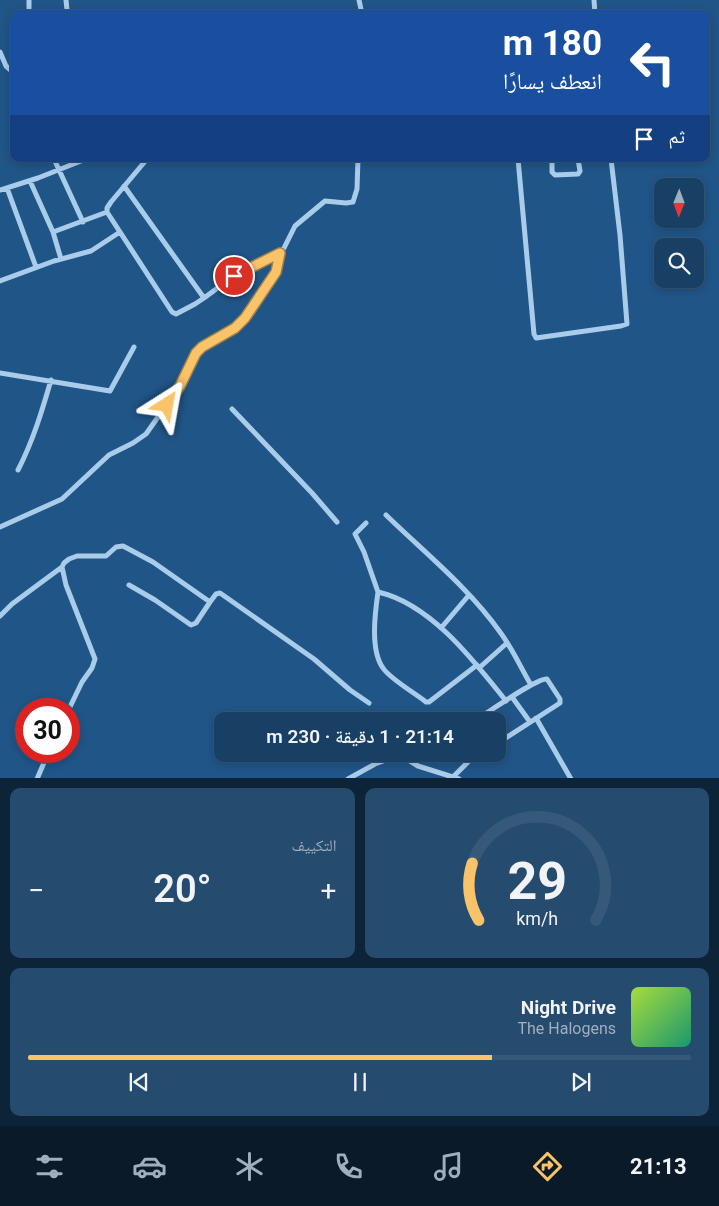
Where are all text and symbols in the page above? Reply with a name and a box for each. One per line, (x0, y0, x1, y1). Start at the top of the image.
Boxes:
text: 180 m (503, 23, 602, 64)
icon: left (620, 30, 685, 95)
text: انعطف يسارًا (503, 69, 602, 94)
icon: arrive (630, 125, 658, 153)
text: ثم (668, 125, 685, 148)
north arrow (654, 178, 704, 228)
map controls (654, 178, 704, 288)
button: search (654, 238, 704, 288)
pin (213, 255, 255, 297)
icon: arrive (220, 262, 248, 290)
position arrow (140, 378, 192, 430)
speed limit sign: 30 (15, 698, 80, 763)
text: 21:14 · 1 دقيقة · 230 m (266, 725, 454, 748)
text: التكييف (292, 836, 337, 855)
text: 29 (507, 851, 567, 912)
text: 20° (153, 867, 211, 911)
text: − (28, 874, 44, 907)
text: + (321, 874, 336, 907)
text: km/h (516, 908, 558, 929)
text: Night Drive (521, 996, 616, 1019)
text: The Halogens (517, 1019, 616, 1038)
icon: previous (125, 1068, 153, 1096)
icon: pause (346, 1068, 374, 1096)
icon: next (567, 1068, 595, 1096)
icon: filters (32, 1149, 67, 1184)
icon: car (132, 1149, 167, 1184)
icon: climate (232, 1149, 267, 1184)
icon: phone (331, 1149, 366, 1184)
icon: music (431, 1149, 466, 1184)
icon: directions (530, 1149, 565, 1184)
text: 21:13 (630, 1154, 687, 1179)

